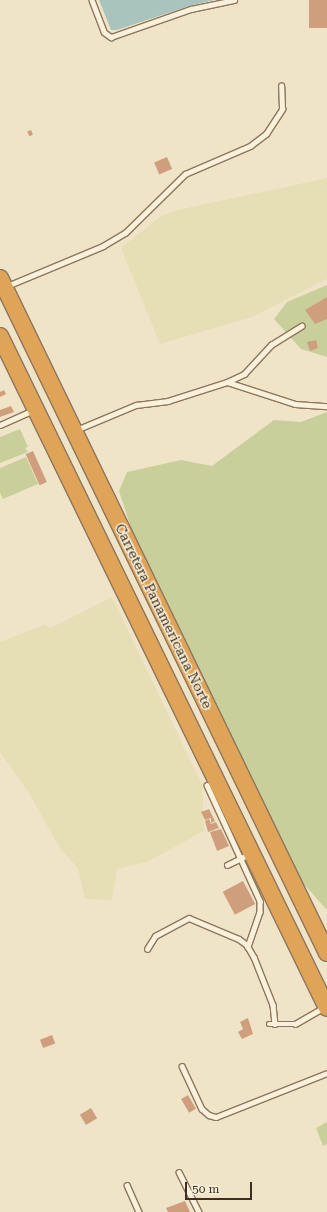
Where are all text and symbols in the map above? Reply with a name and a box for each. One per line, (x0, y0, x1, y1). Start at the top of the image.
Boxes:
street label: Carretera Panamericana Norte (112, 521, 216, 711)
scale bar (187, 1174, 254, 1200)
text: 50 m (192, 1182, 219, 1196)

